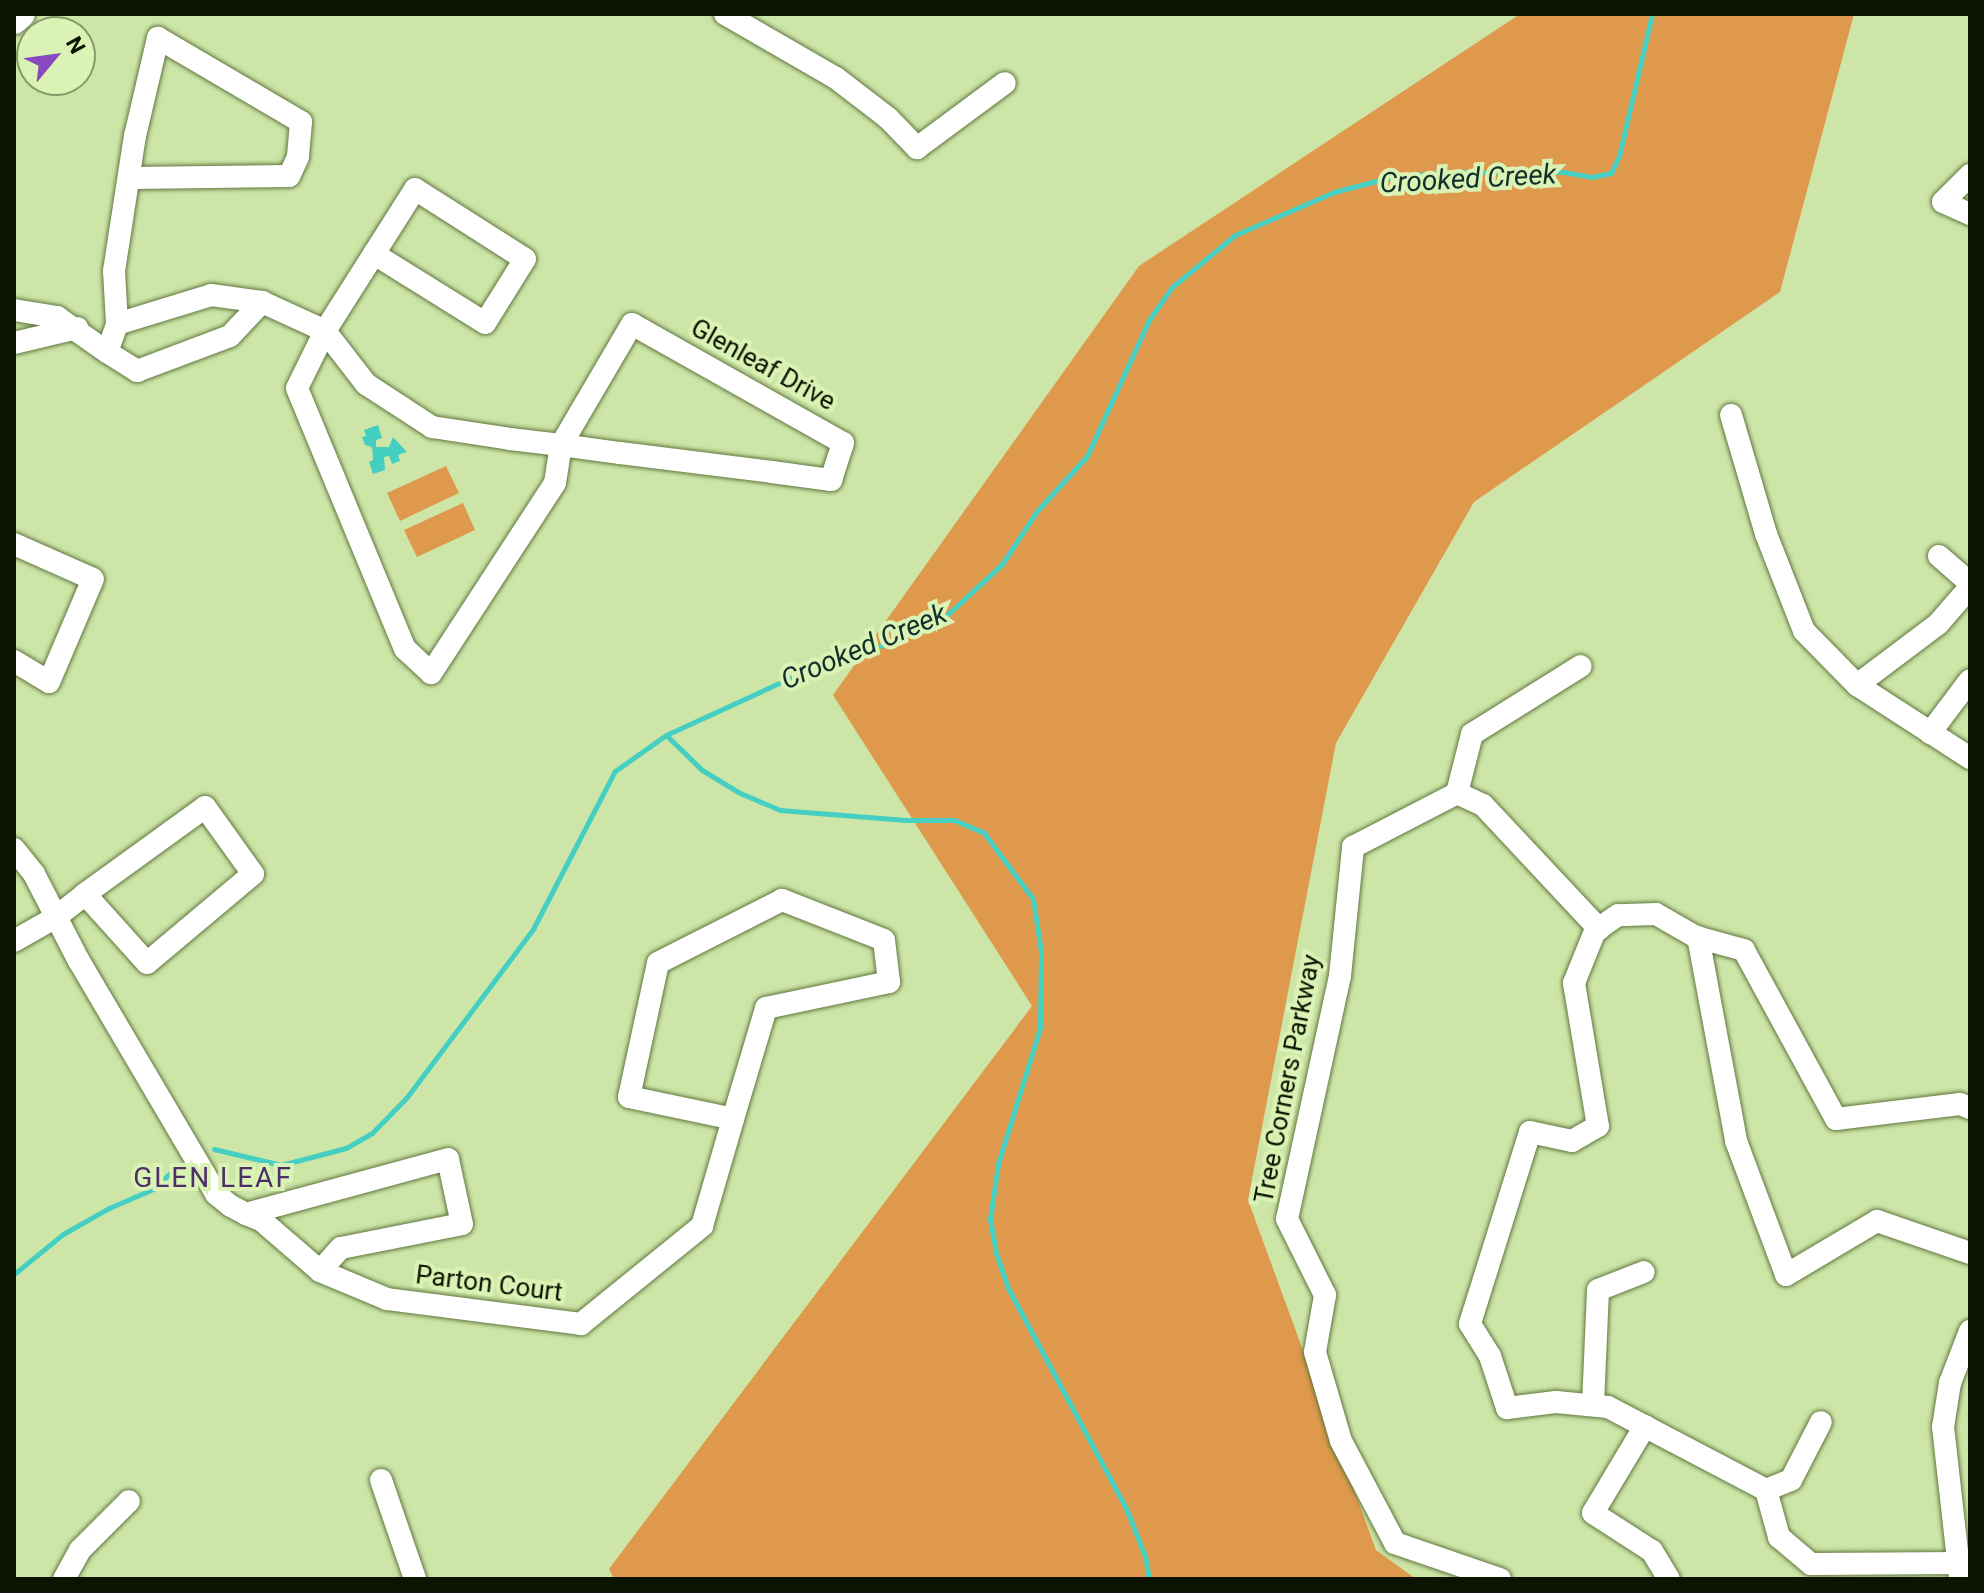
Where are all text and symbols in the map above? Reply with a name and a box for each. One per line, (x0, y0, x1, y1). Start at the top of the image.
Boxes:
north arrow (16, 16, 96, 96)
text: N (61, 32, 90, 58)
water label: Crooked Creek (1379, 158, 1557, 200)
street label: Glenleaf Drive (685, 312, 841, 418)
water label: Crooked Creek (776, 597, 952, 697)
street label: Tree Corners Parkway (1249, 952, 1327, 1206)
district label: GLEN LEAF (133, 1161, 293, 1195)
street label: Parton Court (414, 1260, 564, 1308)

